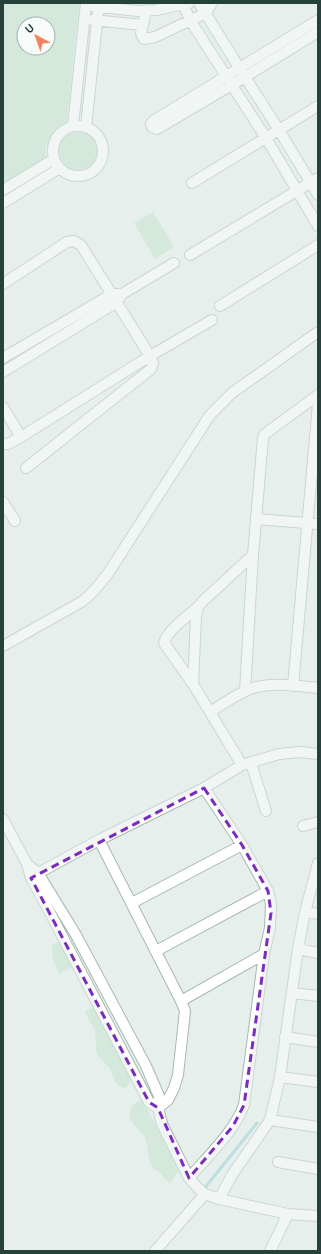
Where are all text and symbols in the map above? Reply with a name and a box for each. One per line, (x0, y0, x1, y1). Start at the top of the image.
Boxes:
north arrow (16, 16, 56, 56)
text: U (22, 21, 37, 36)

